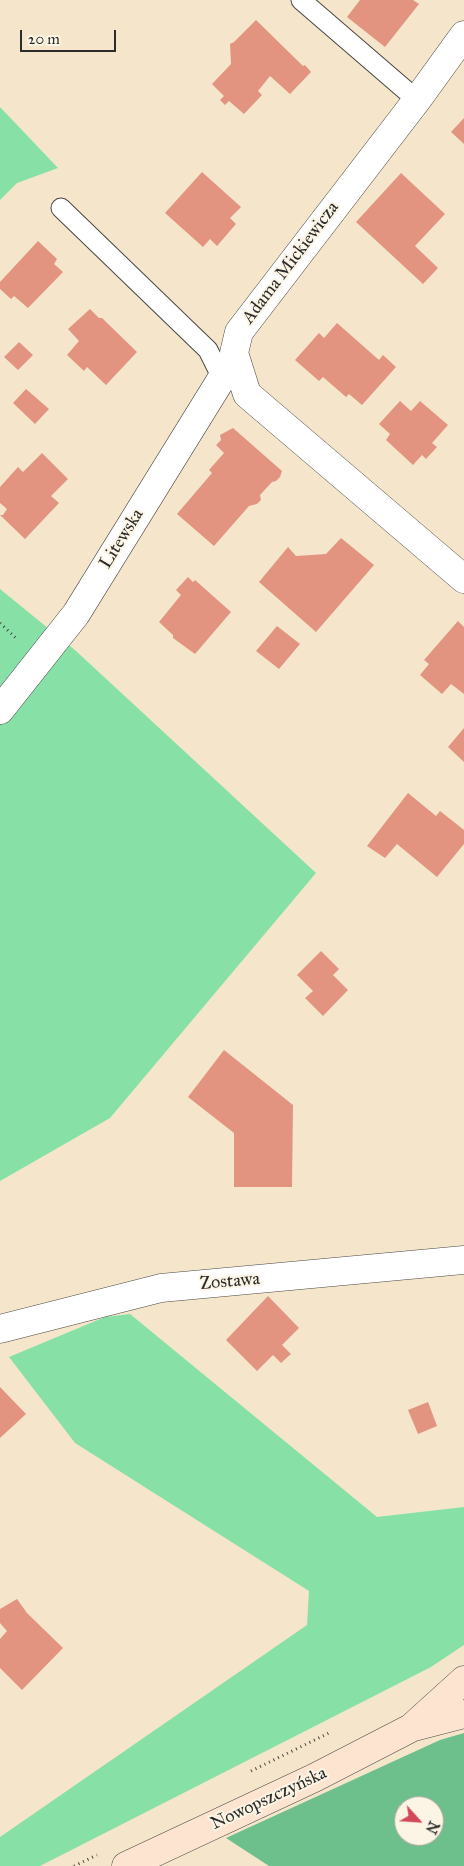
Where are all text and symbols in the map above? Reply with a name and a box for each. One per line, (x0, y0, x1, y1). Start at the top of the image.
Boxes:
scale bar (22, 20, 119, 52)
text: 20 m (28, 30, 60, 48)
street label: Adama Mickiewicza (238, 198, 344, 328)
street label: Litewska (95, 505, 149, 573)
street label: Zostawa (199, 1269, 261, 1295)
street label: Nowopszczyńska (208, 1763, 330, 1835)
north arrow (394, 1796, 444, 1846)
text: N (422, 1818, 442, 1836)

